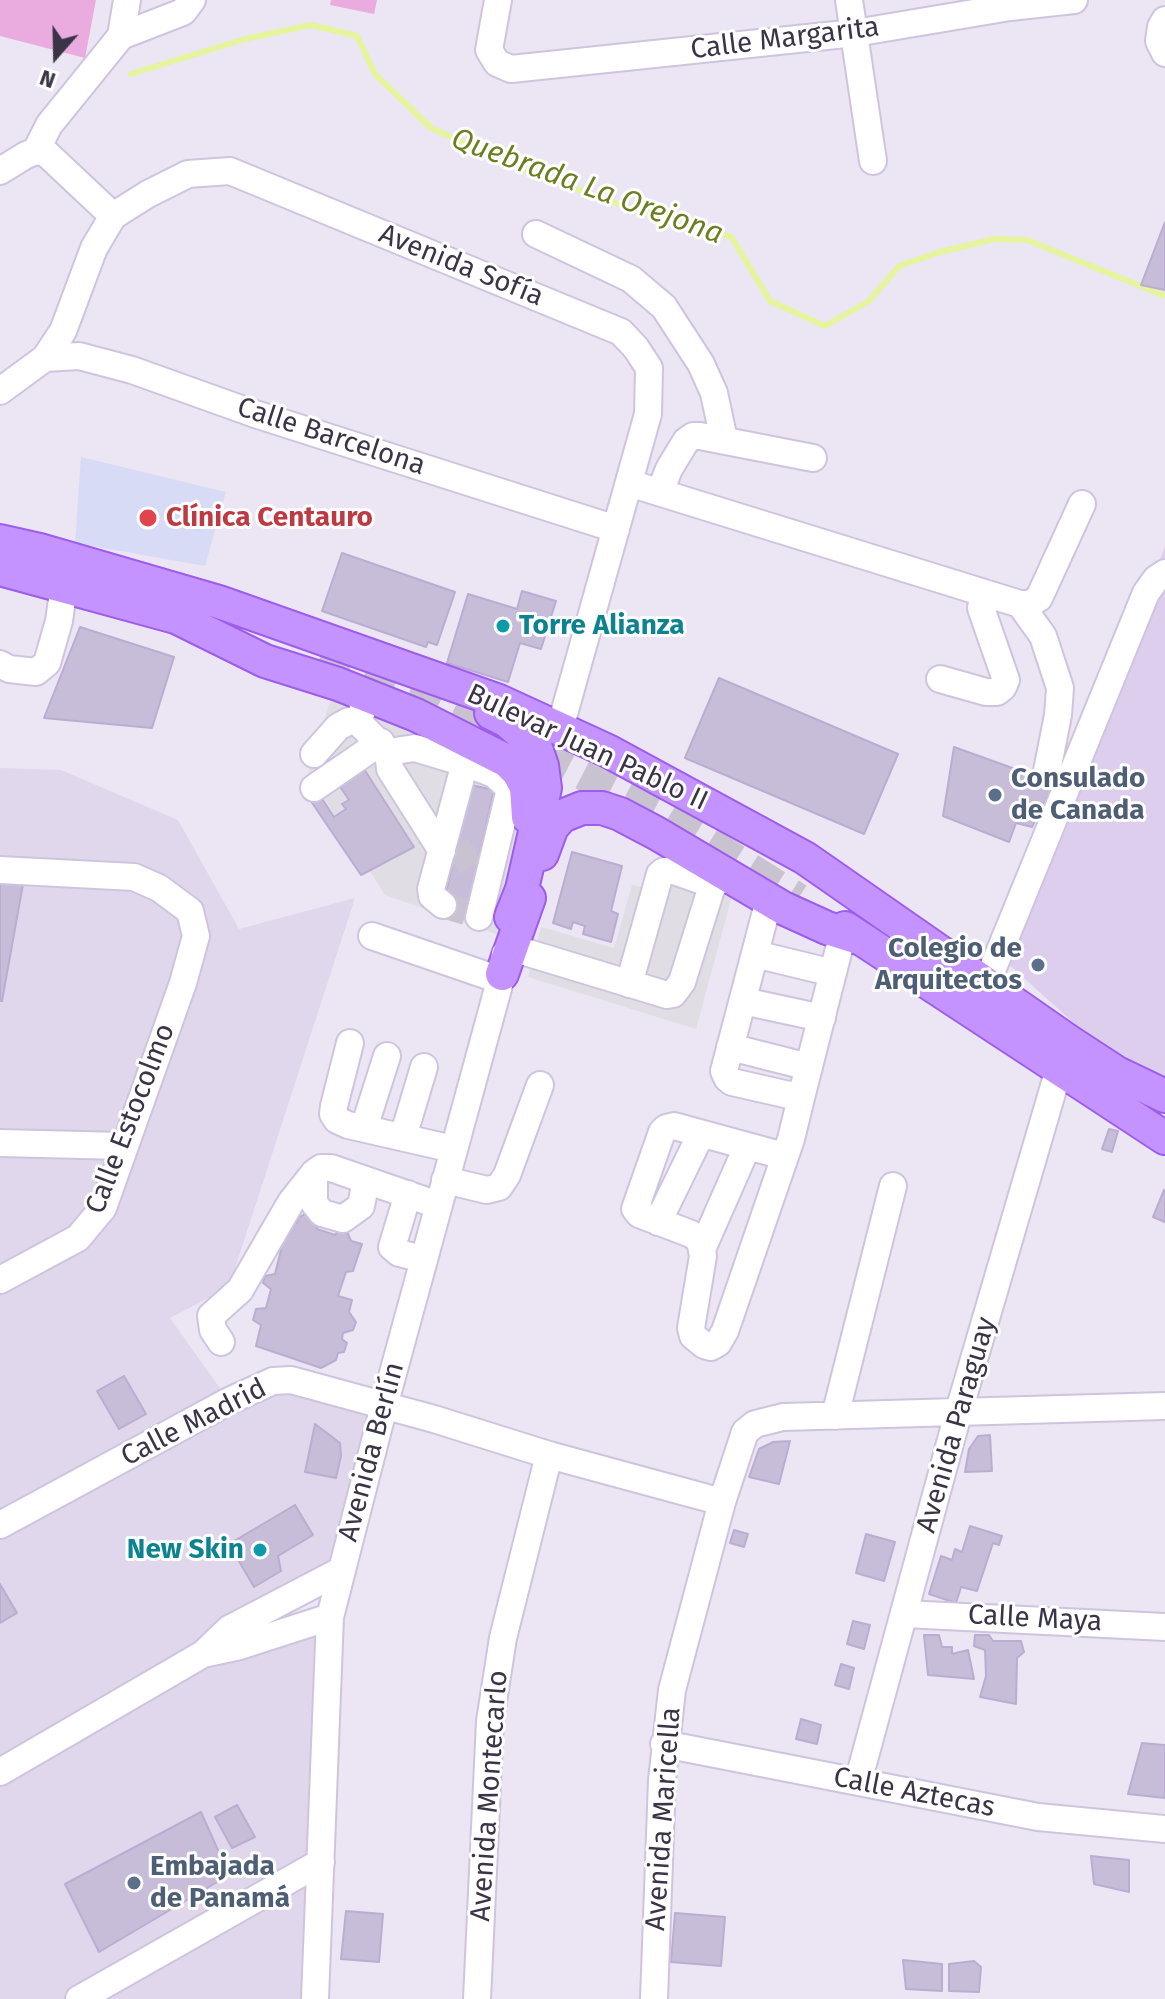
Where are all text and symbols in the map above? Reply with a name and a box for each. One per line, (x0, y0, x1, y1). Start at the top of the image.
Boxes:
street label: Calle Margarita (689, 11, 881, 67)
north arrow (16, 16, 96, 96)
text: N (36, 64, 59, 94)
water label: Quebrada La Orejona (446, 121, 728, 253)
street label: Avenida Sofía (374, 218, 548, 314)
street label: Calle Barcelona (233, 391, 429, 483)
place label: Clínica Centauro (166, 501, 373, 535)
marker: Clínica Centauro (137, 507, 159, 529)
place label: Torre Alianza (519, 609, 685, 643)
marker: Torre Alianza (494, 617, 512, 635)
street label: Bulevar Juan Pablo II (461, 677, 713, 819)
place label: Consulado de Canada (1011, 762, 1145, 828)
marker: Consulado de Canada (986, 786, 1004, 804)
place label: Colegio de Arquitectos (875, 932, 1022, 998)
marker: Colegio de Arquitectos (1029, 956, 1047, 974)
street label: Calle Estocolmo (79, 1019, 183, 1219)
street label: Avenida Paraguay (910, 1313, 1004, 1537)
street label: Avenida Berlín (332, 1359, 412, 1545)
street label: Calle Madrid (116, 1372, 272, 1474)
place label: New Skin (127, 1533, 244, 1567)
marker: New Skin (251, 1541, 269, 1559)
street label: Calle Maya (967, 1599, 1103, 1639)
street label: Avenida Montecarlo (464, 1669, 516, 1923)
street label: Avenida Maricella (639, 1706, 689, 1932)
street label: Calle Aztecas (830, 1761, 998, 1825)
place label: Embajada de Panamá (150, 1850, 290, 1916)
marker: Embajada de Panamá (125, 1874, 143, 1892)

